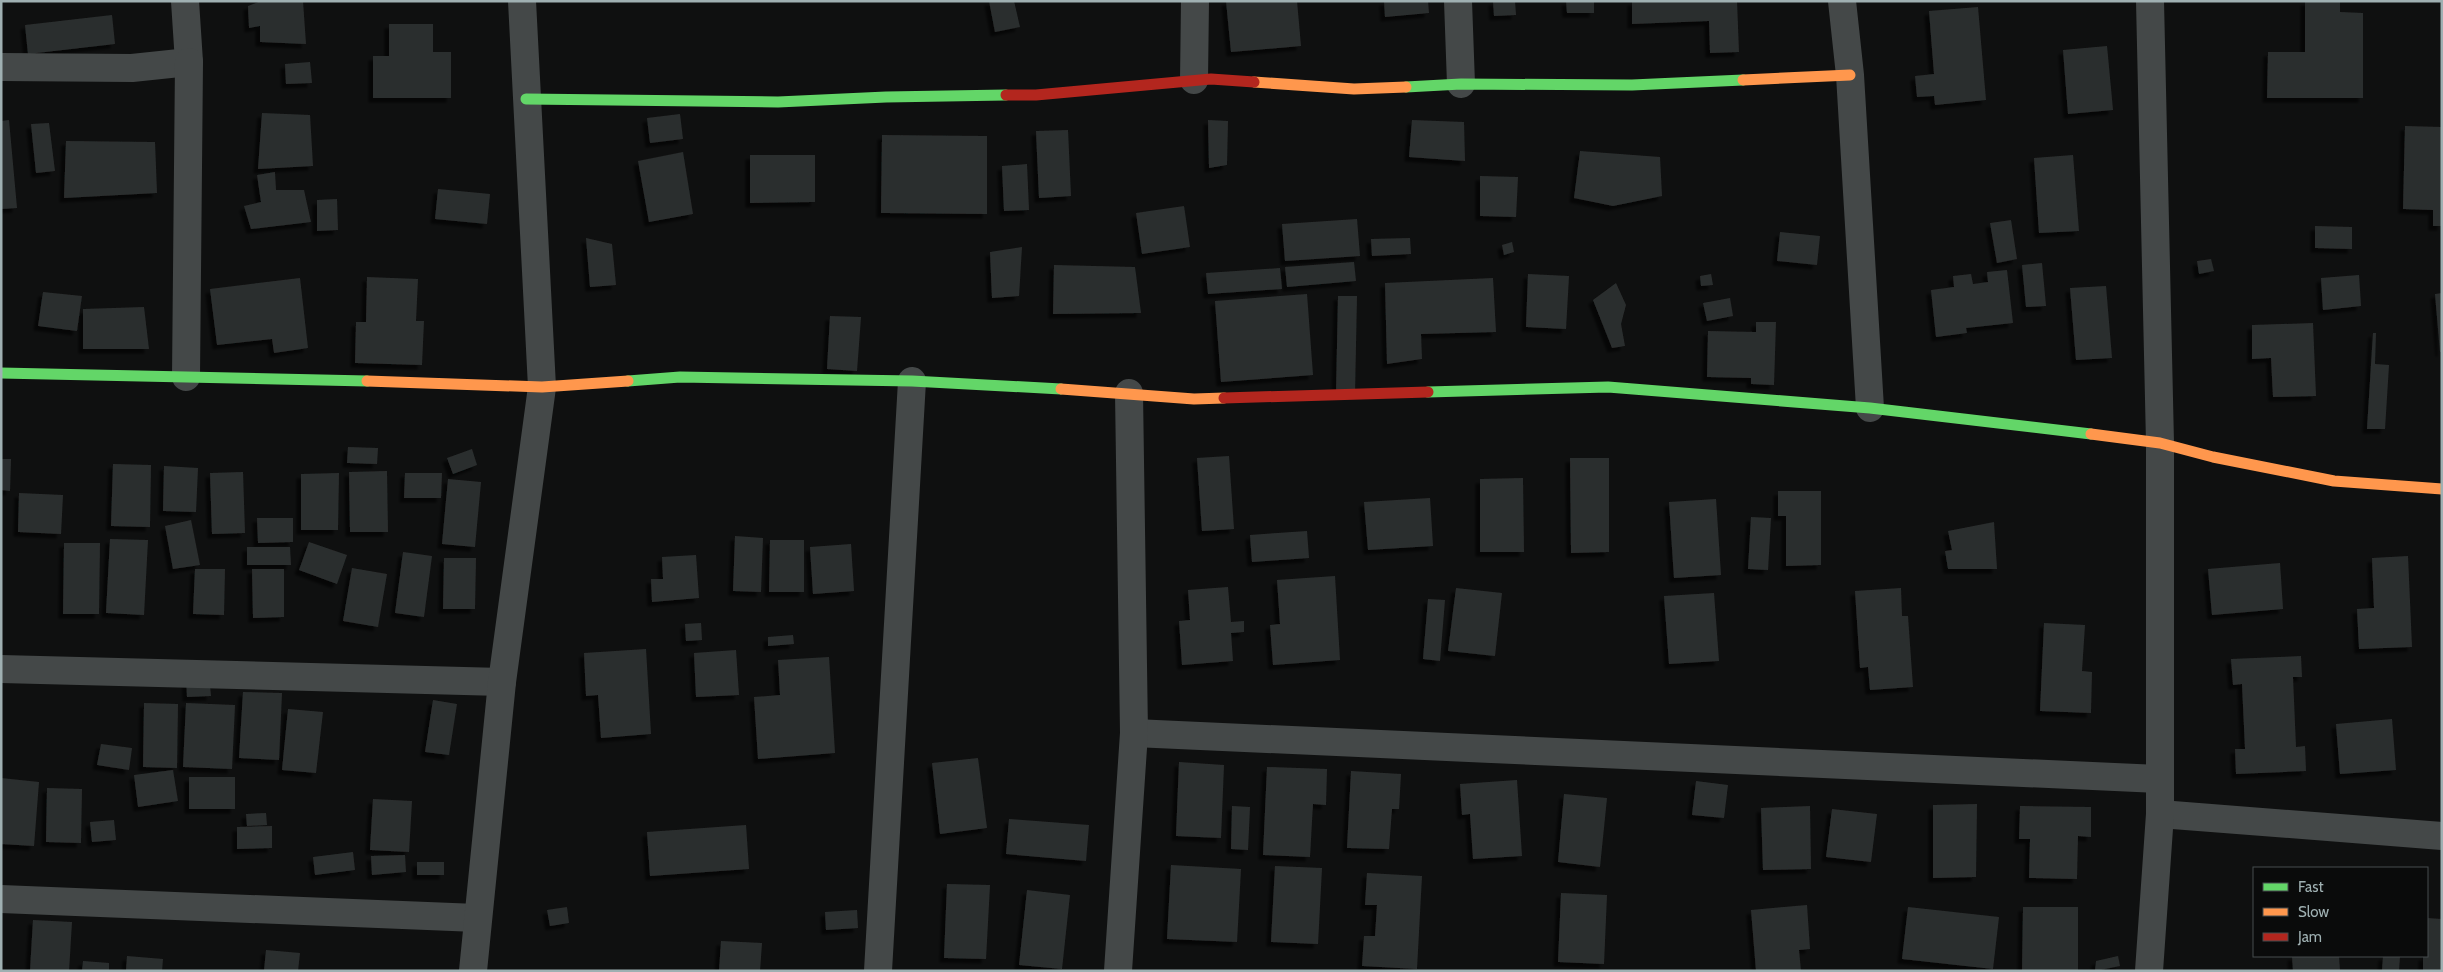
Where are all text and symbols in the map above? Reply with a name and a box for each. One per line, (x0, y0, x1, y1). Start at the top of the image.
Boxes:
legend (2253, 867, 2428, 957)
text: Fast (2298, 878, 2323, 896)
text: Slow (2298, 903, 2329, 921)
text: Jam (2297, 928, 2322, 946)

